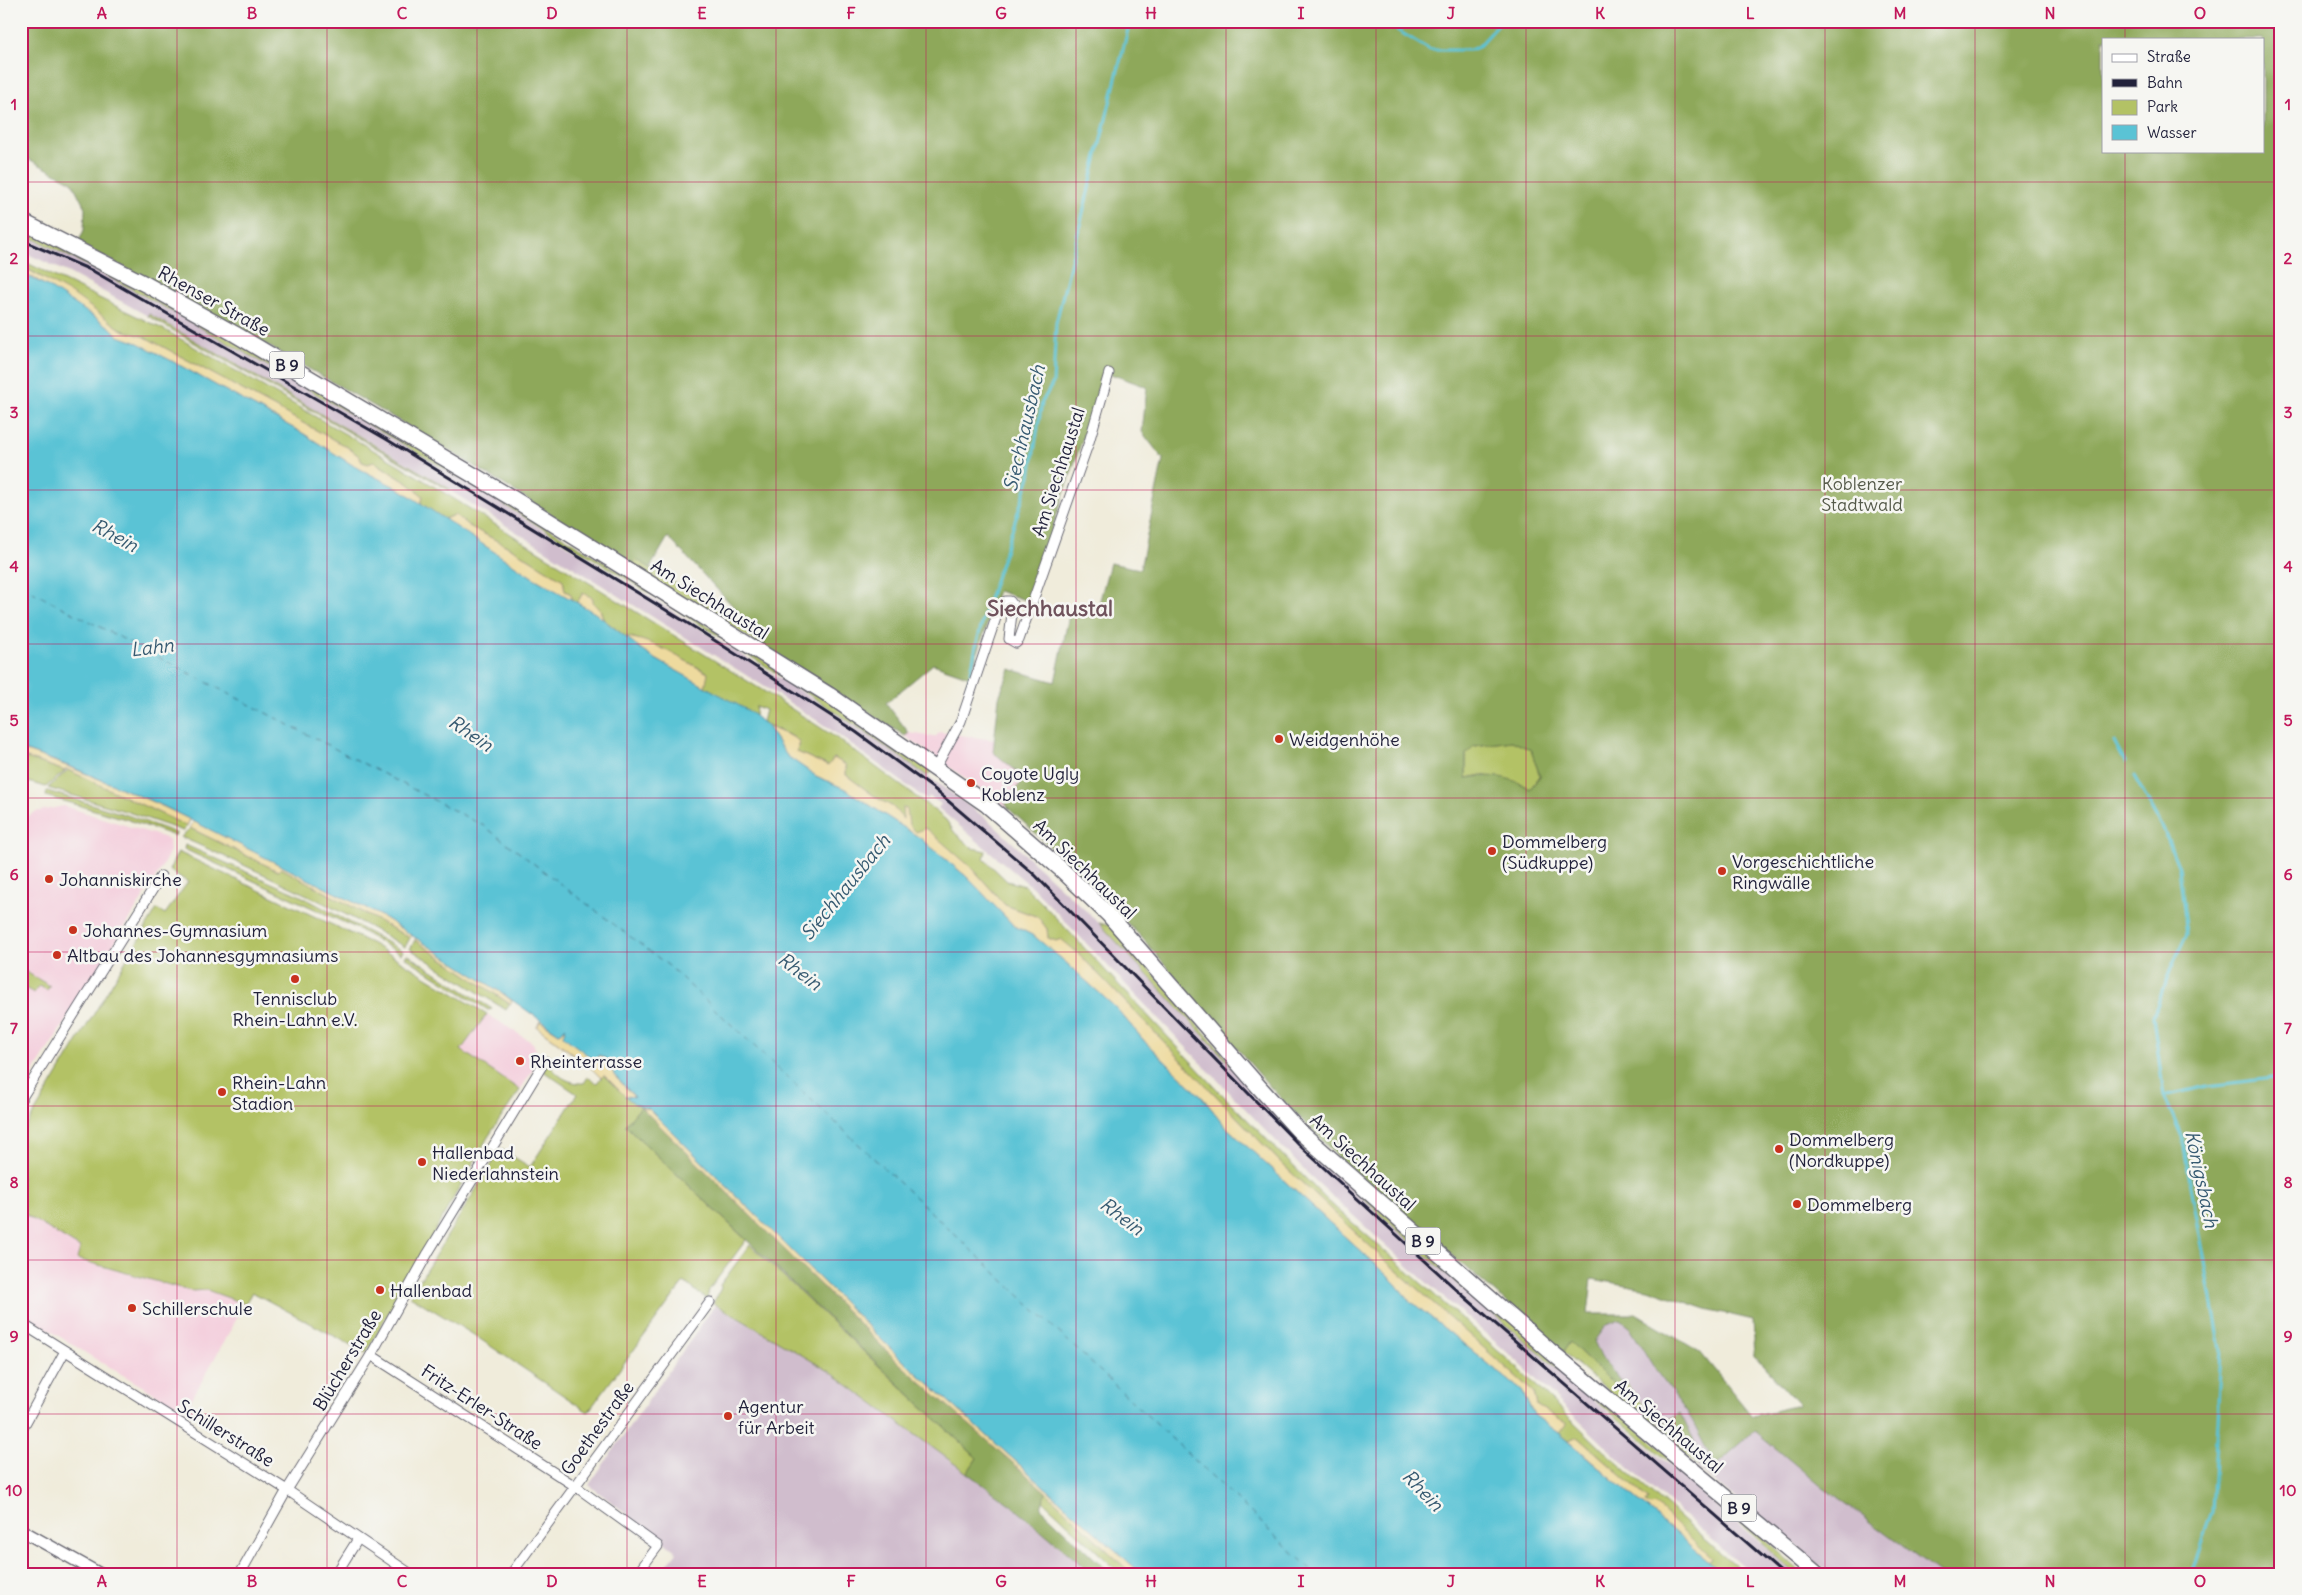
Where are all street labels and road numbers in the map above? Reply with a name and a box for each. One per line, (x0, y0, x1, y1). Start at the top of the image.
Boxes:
street label: Rhenser Straße (154, 261, 274, 341)
road number: B 9 (270, 352, 304, 378)
street label: Am Siechhaustal (1026, 404, 1090, 540)
street label: Am Siechhaustal (647, 554, 773, 644)
street label: Am Siechhaustal (1029, 814, 1141, 924)
street label: Am Siechhaustal (1305, 1108, 1421, 1216)
road number: B 9 (1406, 1228, 1440, 1254)
street label: Blücherstraße (308, 1305, 386, 1415)
street label: Fritz-Erler-Straße (417, 1359, 547, 1455)
street label: Am Siechhaustal (1610, 1374, 1728, 1478)
street label: Goethestraße (555, 1377, 639, 1479)
street label: Schillerstraße (173, 1394, 279, 1472)
road number: B 9 (1722, 1495, 1756, 1522)

